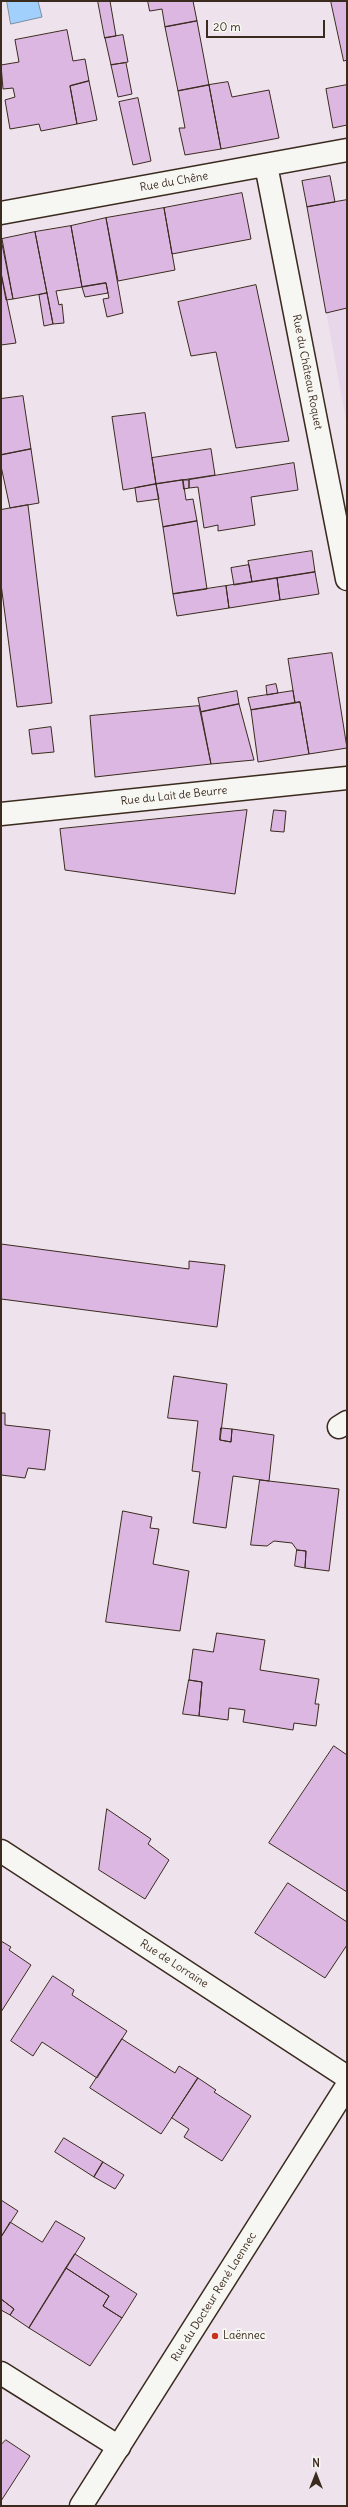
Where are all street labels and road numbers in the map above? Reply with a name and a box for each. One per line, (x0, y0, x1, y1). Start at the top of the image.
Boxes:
street label: Rue du Chêne (139, 169, 209, 195)
street label: Rue du Château Roquet (289, 313, 325, 431)
street label: Rue du Lait de Beurre (120, 784, 228, 808)
street label: Rue de Lorraine (137, 1937, 211, 1991)
street label: Rue du Docteur René Laennec (169, 2230, 259, 2364)

